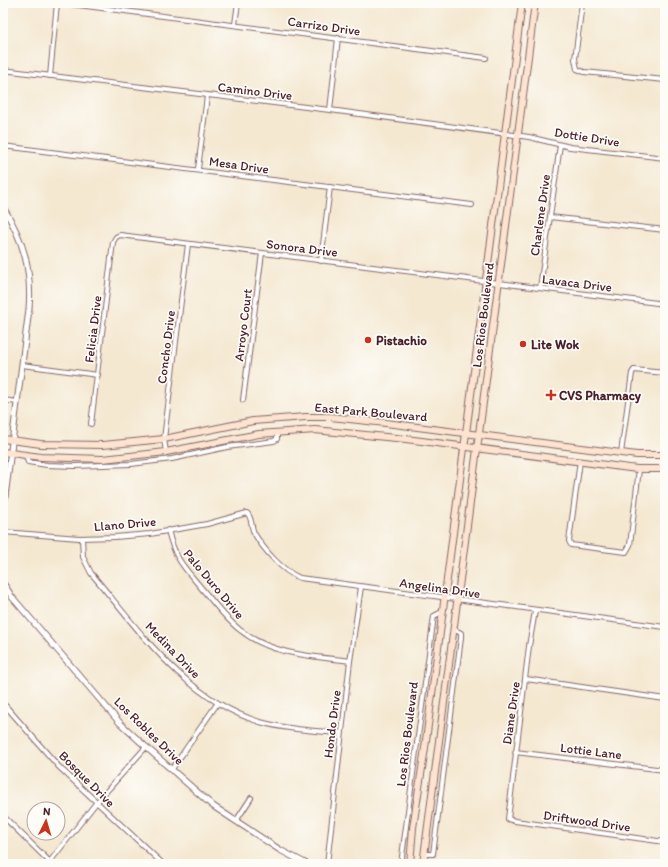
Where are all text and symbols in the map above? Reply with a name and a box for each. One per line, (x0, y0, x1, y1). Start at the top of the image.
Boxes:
street label: Carrizo Drive (287, 13, 361, 39)
street label: Camino Drive (217, 79, 293, 103)
street label: Dottie Drive (553, 124, 621, 150)
street label: Mesa Drive (208, 153, 270, 177)
street label: Charlene Drive (527, 173, 553, 257)
street label: Sonora Drive (265, 236, 339, 260)
street label: Los Rios Boulevard (469, 262, 497, 368)
street label: Lavaca Drive (541, 271, 613, 295)
street label: Arroyo Court (231, 288, 255, 362)
street label: Felicia Drive (81, 294, 105, 364)
street label: Concho Drive (154, 309, 178, 385)
place label: Pistachio (376, 333, 427, 348)
marker: Pistachio (363, 335, 373, 345)
place label: Lite Wok (531, 337, 580, 352)
marker: Lite Wok (518, 339, 528, 349)
place label: CVS Pharmacy (559, 388, 642, 404)
marker: CVS Pharmacy (546, 390, 556, 400)
street label: East Park Boulevard (314, 400, 428, 424)
street label: Llano Drive (93, 514, 157, 534)
street label: Palo Duro Drive (181, 546, 247, 622)
street label: Angelina Drive (399, 575, 481, 601)
street label: Medina Drive (142, 619, 204, 681)
street label: Diane Drive (499, 680, 523, 746)
street label: Los Rios Boulevard (393, 681, 421, 787)
street label: Hondo Drive (320, 689, 344, 759)
street label: Los Robles Drive (111, 694, 187, 768)
street label: Lottie Lane (559, 740, 623, 762)
street label: Bosque Drive (56, 748, 118, 810)
north arrow (26, 801, 66, 841)
text: N (43, 805, 51, 818)
street label: Driftwood Drive (542, 807, 632, 835)

